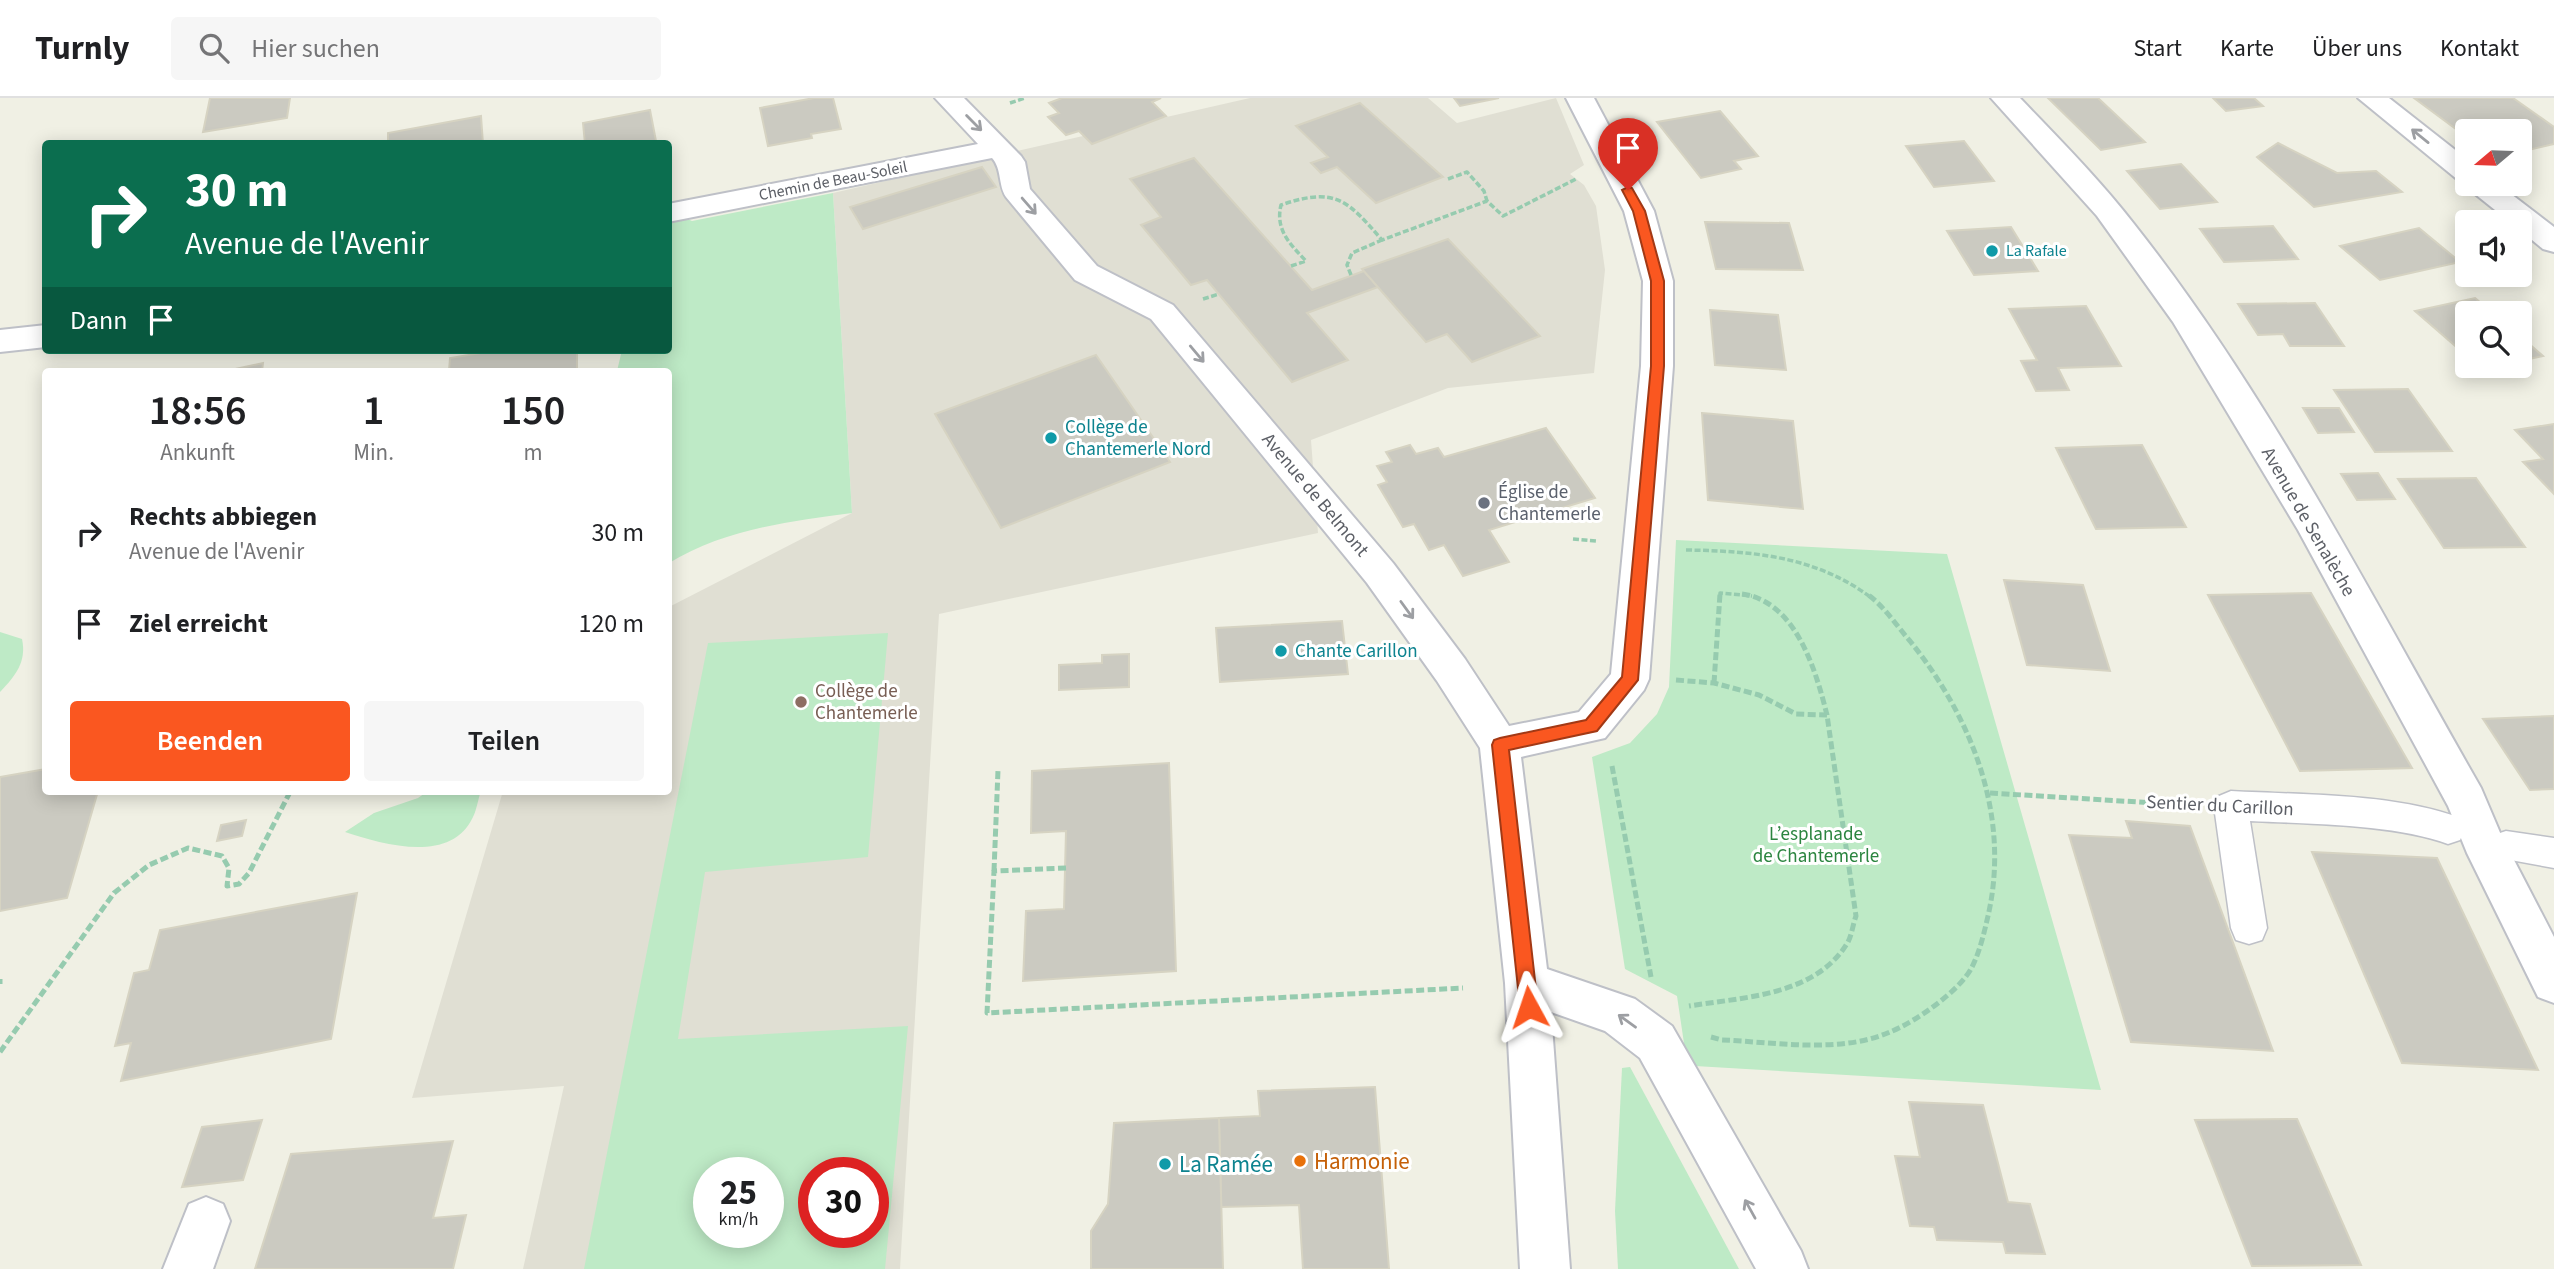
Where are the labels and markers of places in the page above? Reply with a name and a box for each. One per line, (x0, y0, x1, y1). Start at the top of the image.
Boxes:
pin (1598, 118, 1658, 190)
place label: La Rafale (2006, 240, 2067, 262)
marker: La Rafale (1984, 243, 2000, 259)
place label: Collège de Chantemerle Nord (1065, 414, 1211, 463)
marker: Collège de Chantemerle Nord (1043, 430, 1059, 446)
place label: Église de Chantemerle (1498, 479, 1601, 528)
marker: Église de Chantemerle (1476, 495, 1492, 511)
place label: Chante Carillon (1295, 638, 1418, 665)
marker: Chante Carillon (1273, 643, 1289, 659)
place label: Collège de Chantemerle (815, 678, 918, 727)
marker: Collège de Chantemerle (793, 694, 809, 710)
place label: Harmonie (1314, 1145, 1410, 1178)
place label: La Ramée (1179, 1148, 1273, 1181)
marker: Harmonie (1292, 1153, 1308, 1169)
marker: La Ramée (1157, 1156, 1173, 1172)

